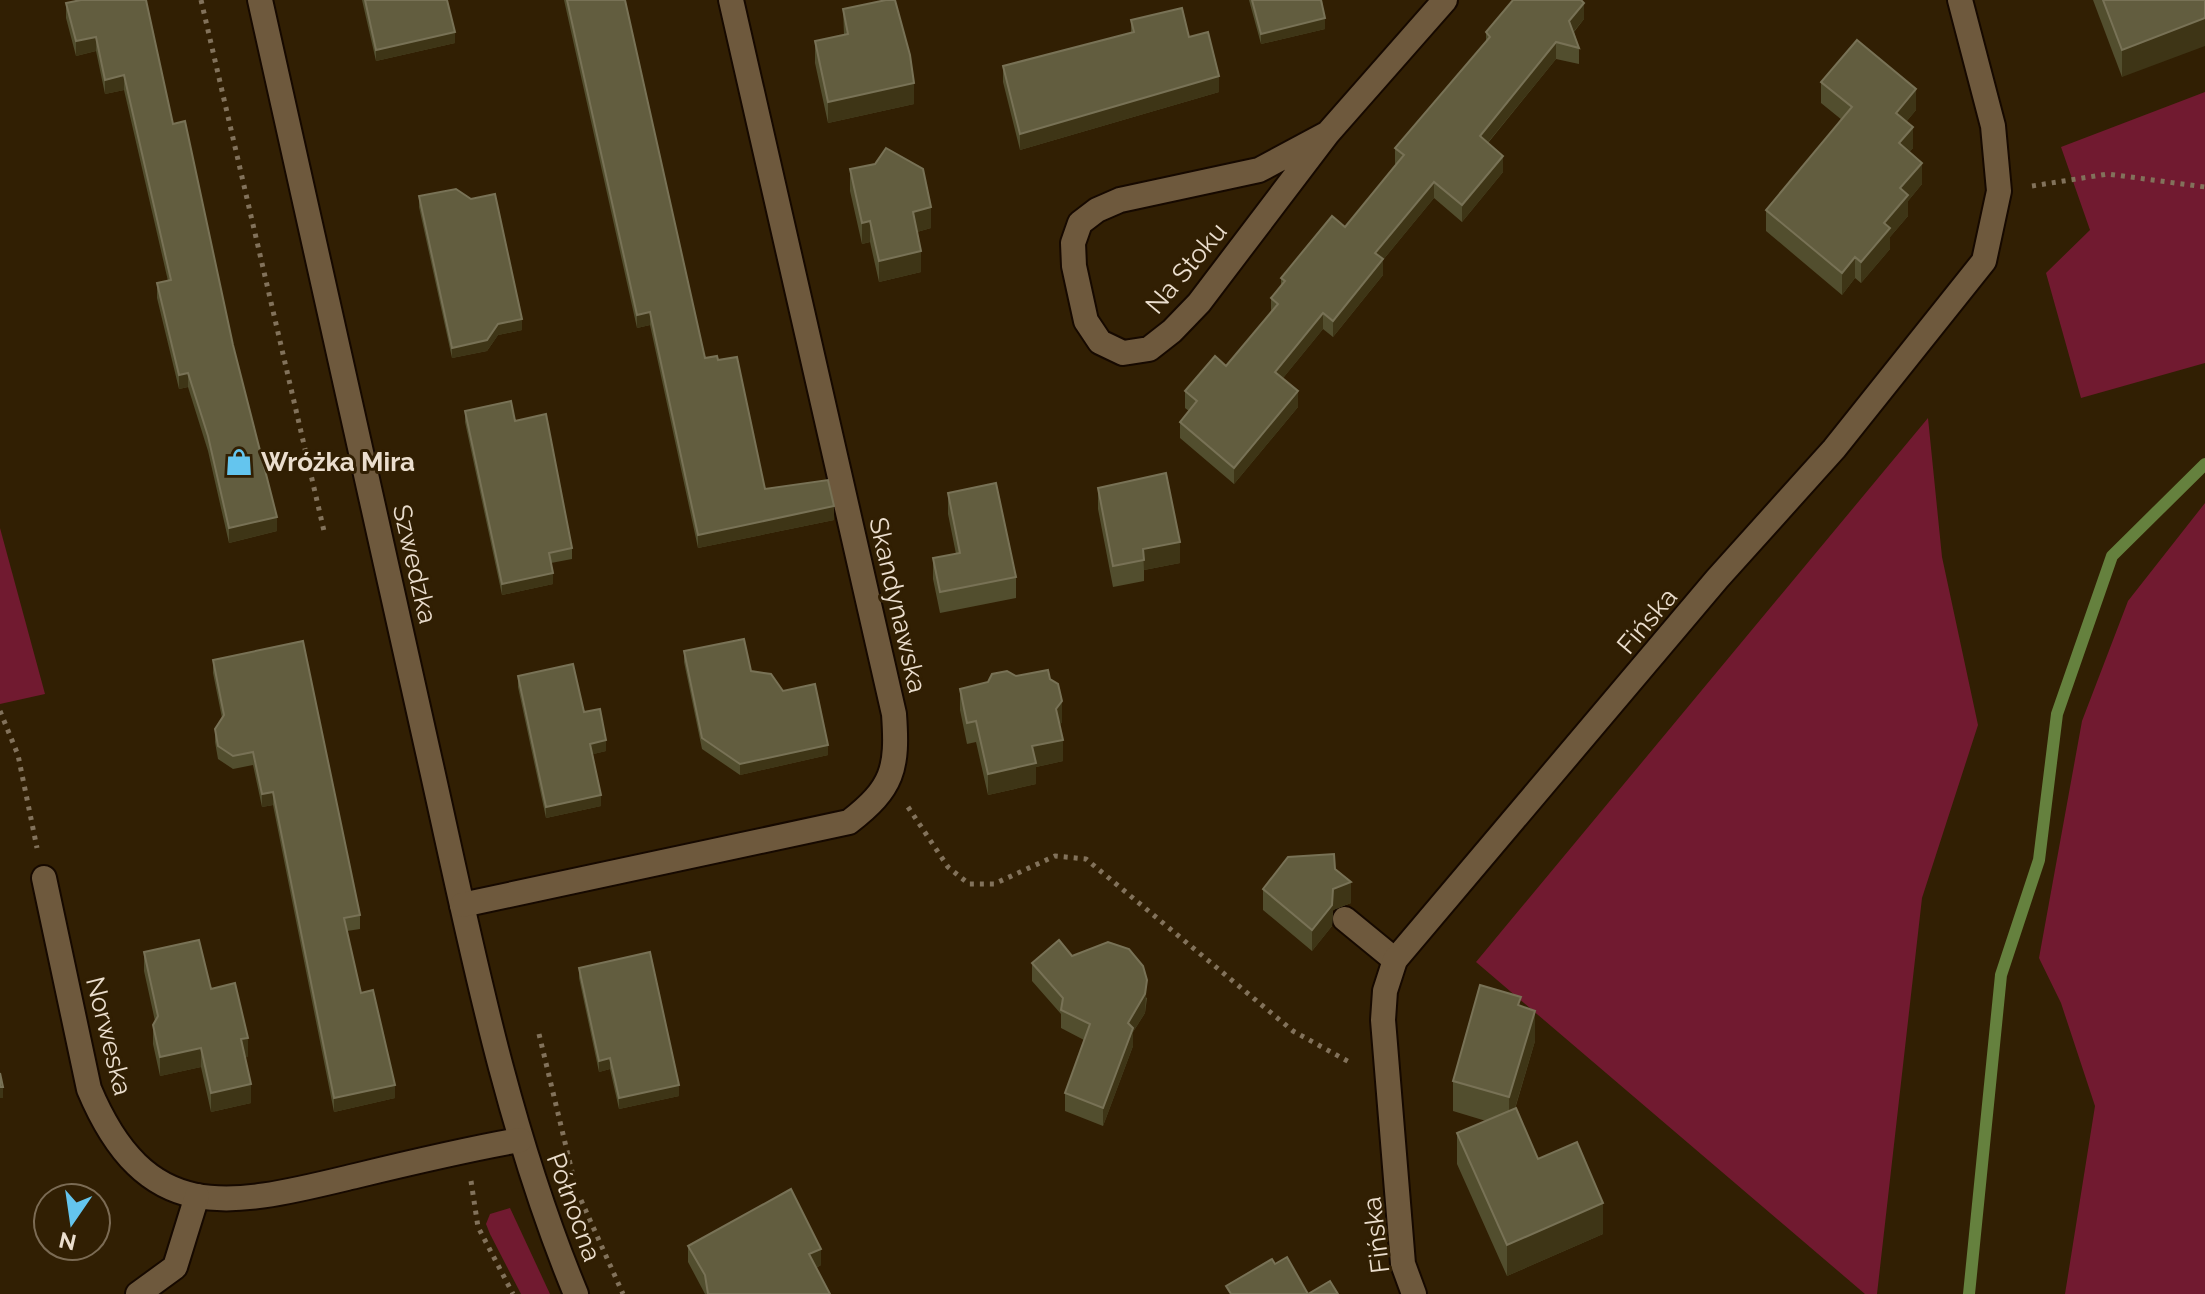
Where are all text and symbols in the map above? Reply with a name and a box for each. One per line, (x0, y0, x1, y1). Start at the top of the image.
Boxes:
street label: Na Stoku (1139, 216, 1233, 320)
shop icon: Wróżka Mira (224, 447, 254, 477)
place label: Wróżka Mira (261, 447, 415, 477)
street label: Szwedzka (387, 502, 443, 626)
street label: Skandynawska (863, 514, 933, 696)
street label: Fińska (1611, 582, 1683, 660)
street label: Norweska (80, 974, 138, 1098)
street label: Północna (541, 1149, 607, 1265)
north arrow (32, 1182, 112, 1262)
street label: Fińska (1356, 1195, 1396, 1275)
text: N (56, 1227, 79, 1256)

